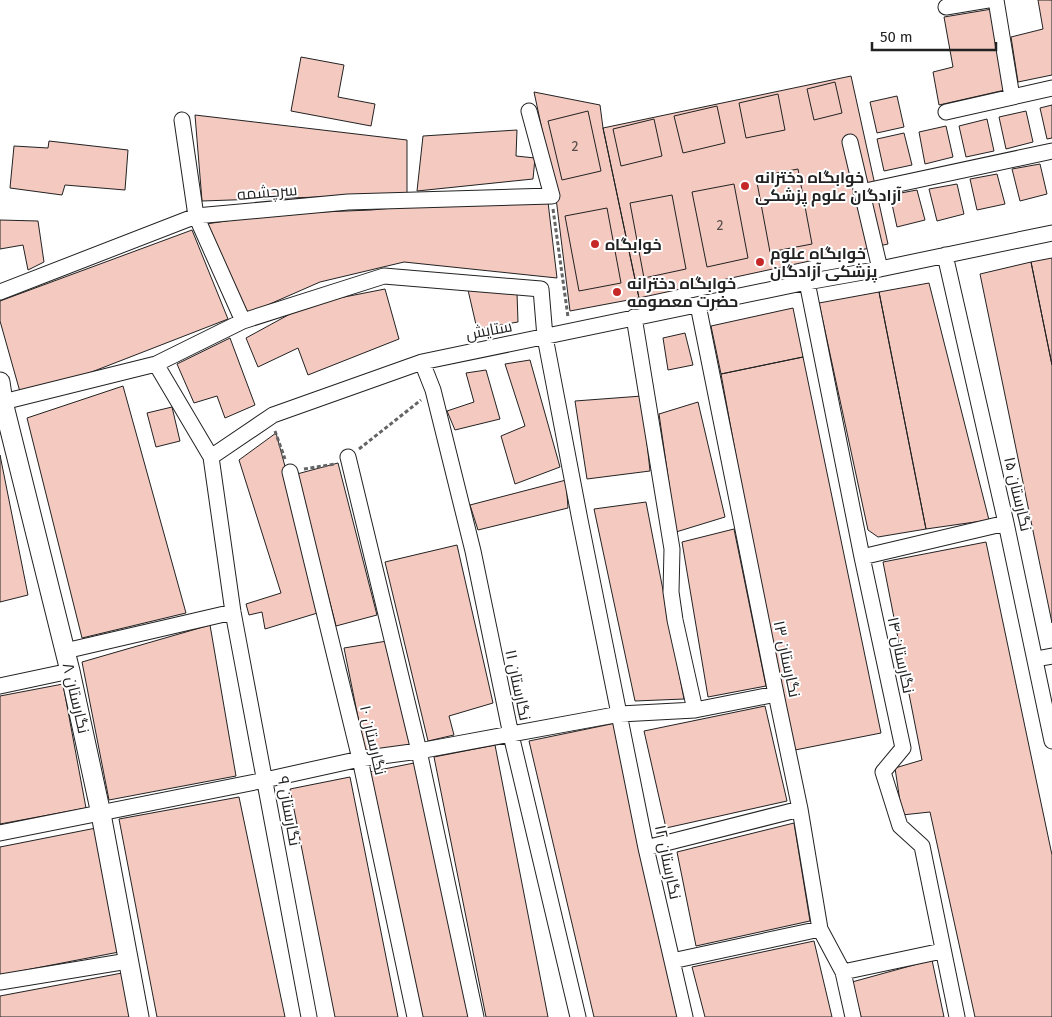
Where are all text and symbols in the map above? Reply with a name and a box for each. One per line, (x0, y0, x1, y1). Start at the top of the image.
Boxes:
scale bar (872, 20, 996, 52)
text: 50 m (880, 28, 913, 46)
house number: 2 (572, 138, 579, 155)
place label: خوابگاه دخترانه آزادگان علوم پزشکی (755, 168, 902, 207)
street label: سرچشمه (236, 180, 298, 206)
marker: خوابگاه دخترانه آزادگان علوم پزشکی (739, 180, 751, 192)
house number: 2 (717, 217, 724, 234)
place label: خوابگاه (605, 235, 662, 254)
marker: خوابگاه (589, 238, 601, 250)
place label: خوابگاه علوم پزشکی آزادگان (770, 244, 878, 283)
marker: خوابگاه علوم پزشکی آزادگان (754, 256, 766, 268)
place label: خوابگاه دخترانه حضرت معصومه (627, 274, 738, 311)
marker: خوابگاه دخترانه حضرت معصومه (611, 286, 623, 298)
street label: ستایش (464, 316, 514, 345)
street label: نگارستان ۱۵ (999, 455, 1036, 533)
street label: نگارستان ۱۴ (883, 615, 918, 695)
street label: نگارستان ۱۳ (769, 619, 804, 699)
street label: نگارستان ۱۱ (500, 648, 535, 722)
street label: نگارستان ۸ (58, 661, 93, 735)
street label: نگارستان ۱۰ (355, 703, 390, 777)
street label: نگارستان ۹ (273, 775, 304, 847)
street label: نگارستان ۱۲ (650, 823, 685, 901)

